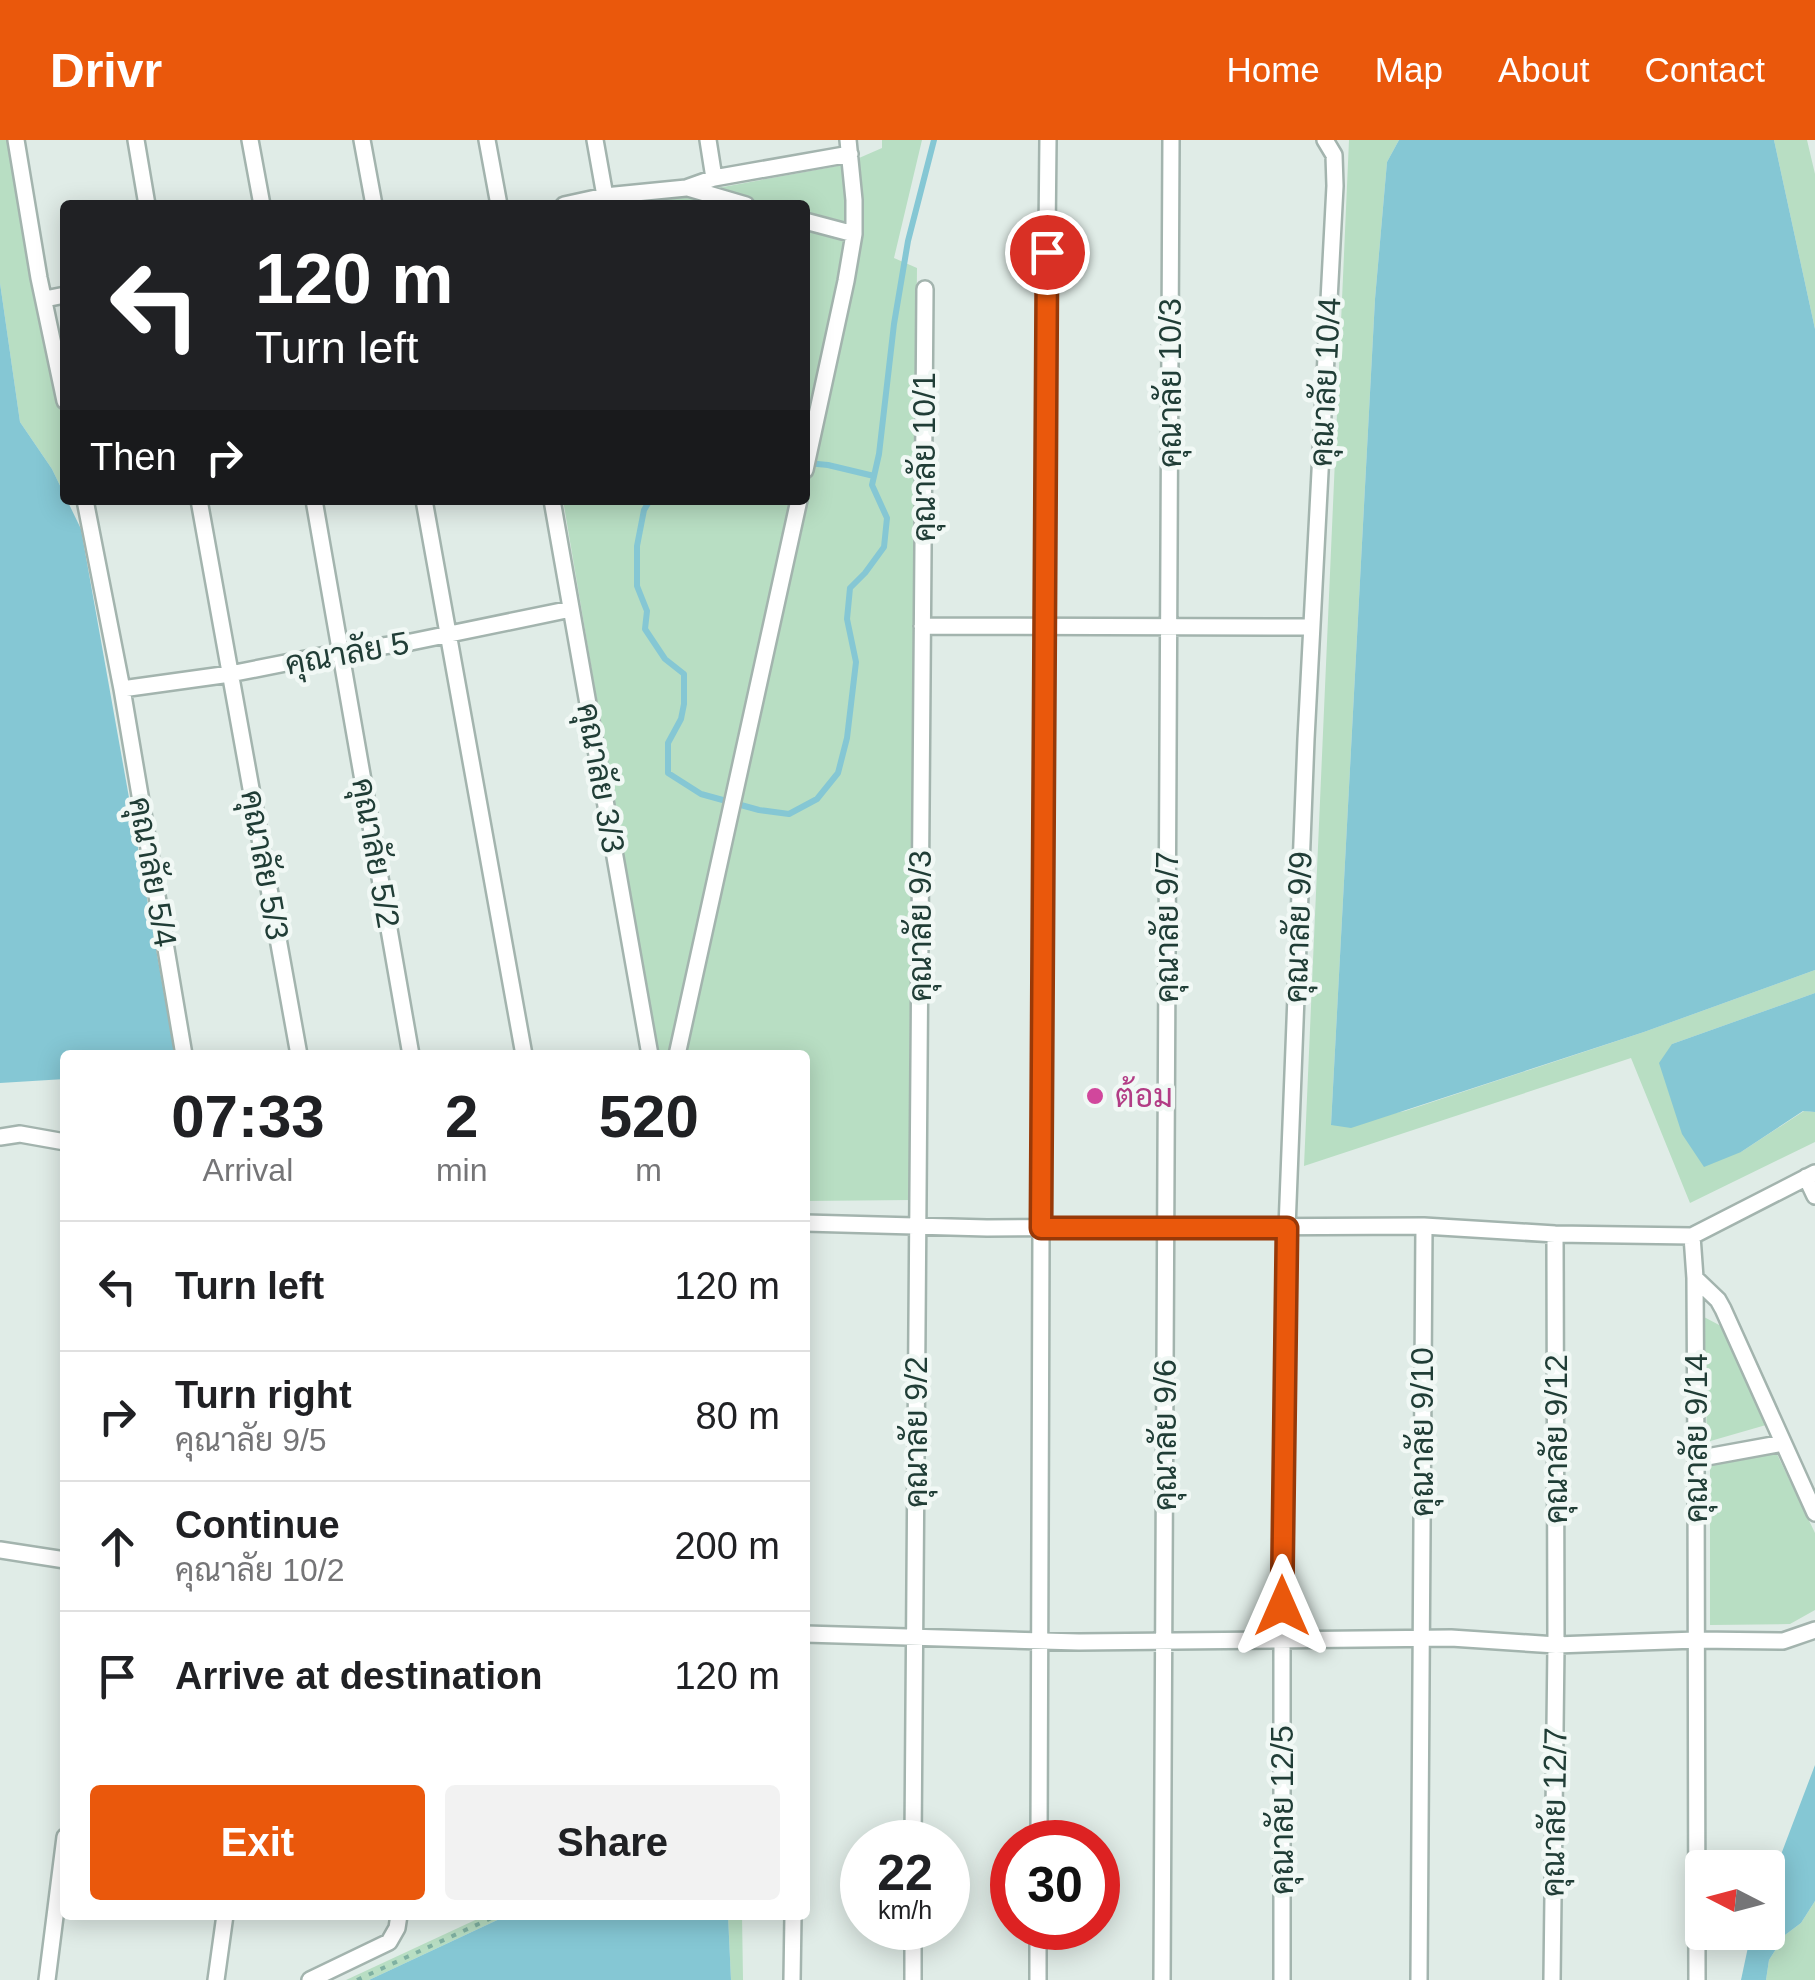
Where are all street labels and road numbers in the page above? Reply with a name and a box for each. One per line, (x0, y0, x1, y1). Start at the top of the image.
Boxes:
street label: คุณาลัย 10/4 (1302, 296, 1351, 468)
street label: คุณาลัย 10/3 (1151, 298, 1192, 468)
street label: คุณาลัย 10/1 (905, 372, 946, 542)
street label: คุณาลัย 5 (282, 623, 412, 686)
street label: คุณาลัย 3/3 (566, 700, 633, 856)
street label: คุณาลัย 5/2 (341, 775, 408, 931)
street label: คุณาลัย 5/3 (230, 787, 297, 943)
street label: คุณาลัย 5/4 (118, 794, 185, 950)
street label: คุณาลัย 9/3 (901, 850, 942, 1002)
street label: คุณาลัย 9/7 (1148, 851, 1189, 1003)
street label: คุณาลัย 9/9 (1276, 851, 1323, 1004)
street label: คุณาลัย 9/10 (1403, 1347, 1444, 1517)
street label: คุณาลัย 9/14 (1677, 1353, 1718, 1523)
street label: คุณาลัย 9/12 (1537, 1354, 1578, 1524)
street label: คุณาลัย 9/2 (897, 1356, 938, 1508)
street label: คุณาลัย 9/6 (1146, 1359, 1187, 1511)
street label: คุณาลัย 12/5 (1263, 1725, 1304, 1895)
street label: คุณาลัย 12/7 (1534, 1727, 1577, 1897)

